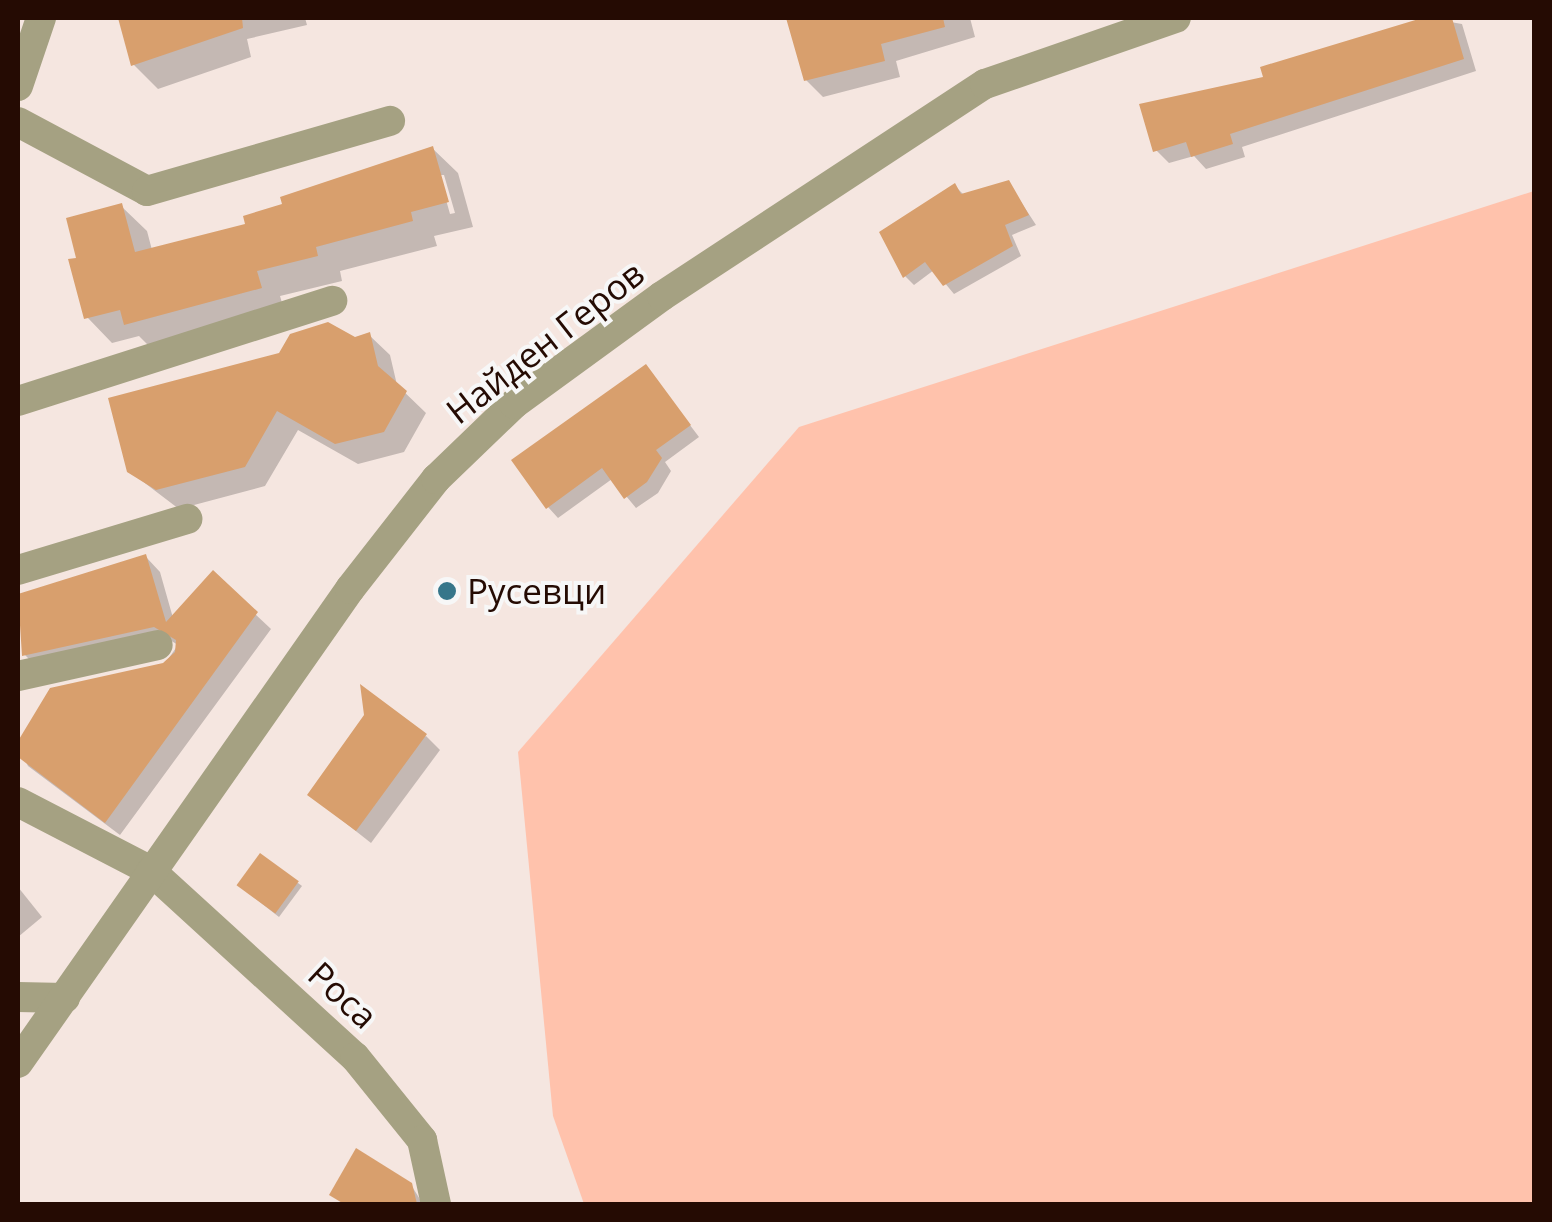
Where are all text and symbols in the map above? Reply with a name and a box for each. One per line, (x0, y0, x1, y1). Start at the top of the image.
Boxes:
street label: Найден Геров (438, 252, 652, 432)
place label: Русевци (467, 570, 606, 612)
marker: Русевци (436, 580, 458, 602)
street label: Роса (300, 953, 386, 1037)

